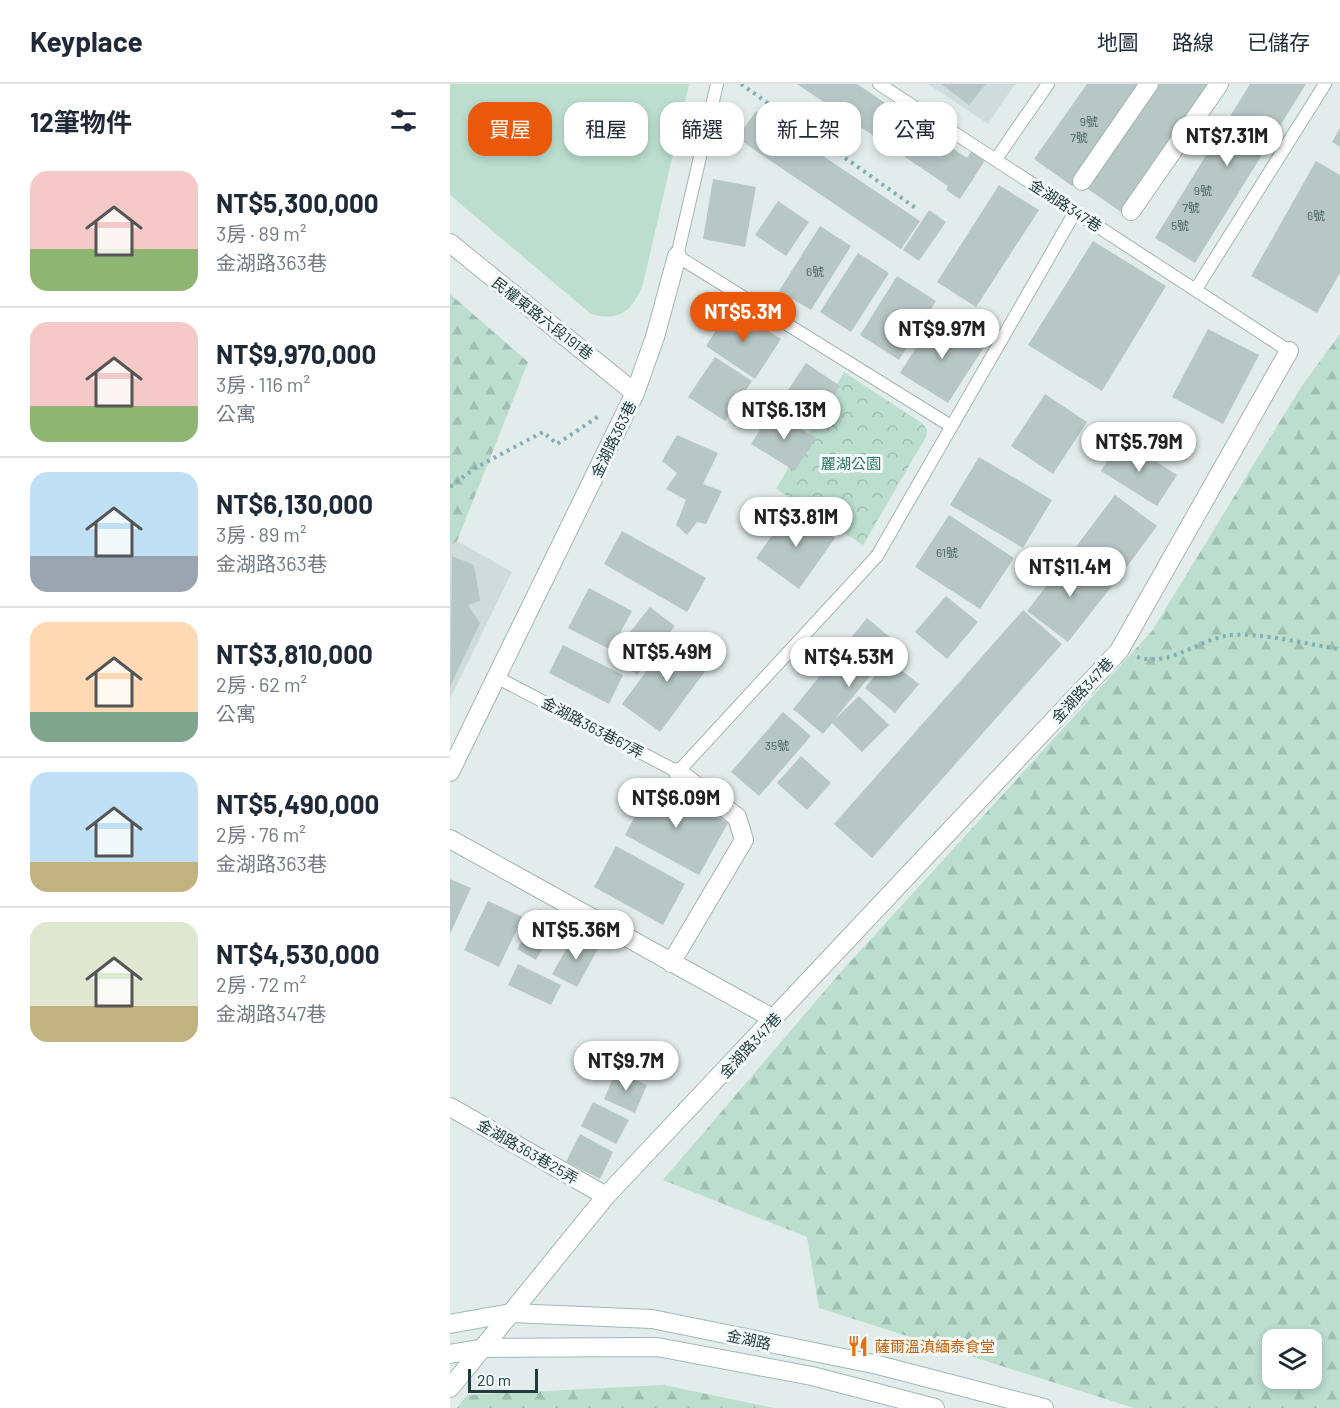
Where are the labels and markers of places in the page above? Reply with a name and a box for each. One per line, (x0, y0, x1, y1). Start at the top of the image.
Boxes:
pin: NT$7.31M (1165, 116, 1289, 167)
pin: NT$5.3M (688, 292, 798, 343)
pin: NT$9.97M (880, 309, 1004, 360)
pin: NT$6.13M (722, 390, 846, 441)
pin: NT$5.79M (1077, 422, 1201, 473)
pin: NT$3.81M (734, 497, 858, 548)
pin: NT$11.4M (1008, 547, 1132, 598)
pin: NT$5.49M (605, 632, 729, 683)
pin: NT$4.53M (787, 637, 911, 688)
pin: NT$6.09M (614, 778, 738, 829)
pin: NT$5.36M (514, 910, 638, 961)
pin: NT$9.7M (571, 1041, 681, 1092)
restaurant icon: 薩爾溫滇緬泰食堂 (846, 1334, 870, 1358)
place label: 薩爾溫滇緬泰食堂 (875, 1337, 995, 1355)

